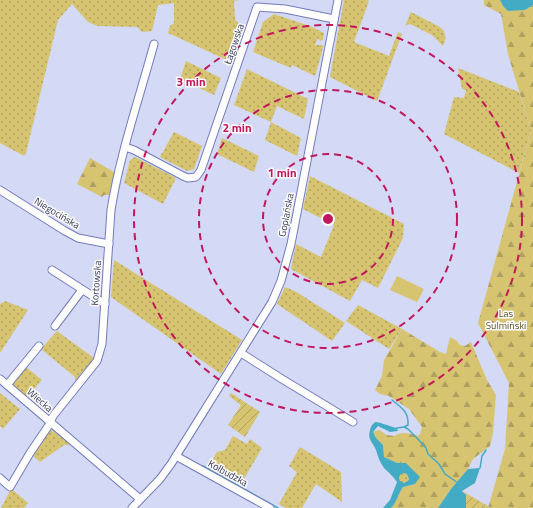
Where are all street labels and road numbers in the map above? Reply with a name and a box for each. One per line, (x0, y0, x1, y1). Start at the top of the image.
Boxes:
street label: Łagowska (220, 22, 248, 67)
street label: Goplańska (274, 192, 298, 238)
street label: Niegocińska (31, 193, 83, 233)
street label: Kortowska (87, 260, 105, 306)
street label: Wiecka (24, 384, 56, 416)
street label: Kolbudzka (205, 456, 251, 490)

